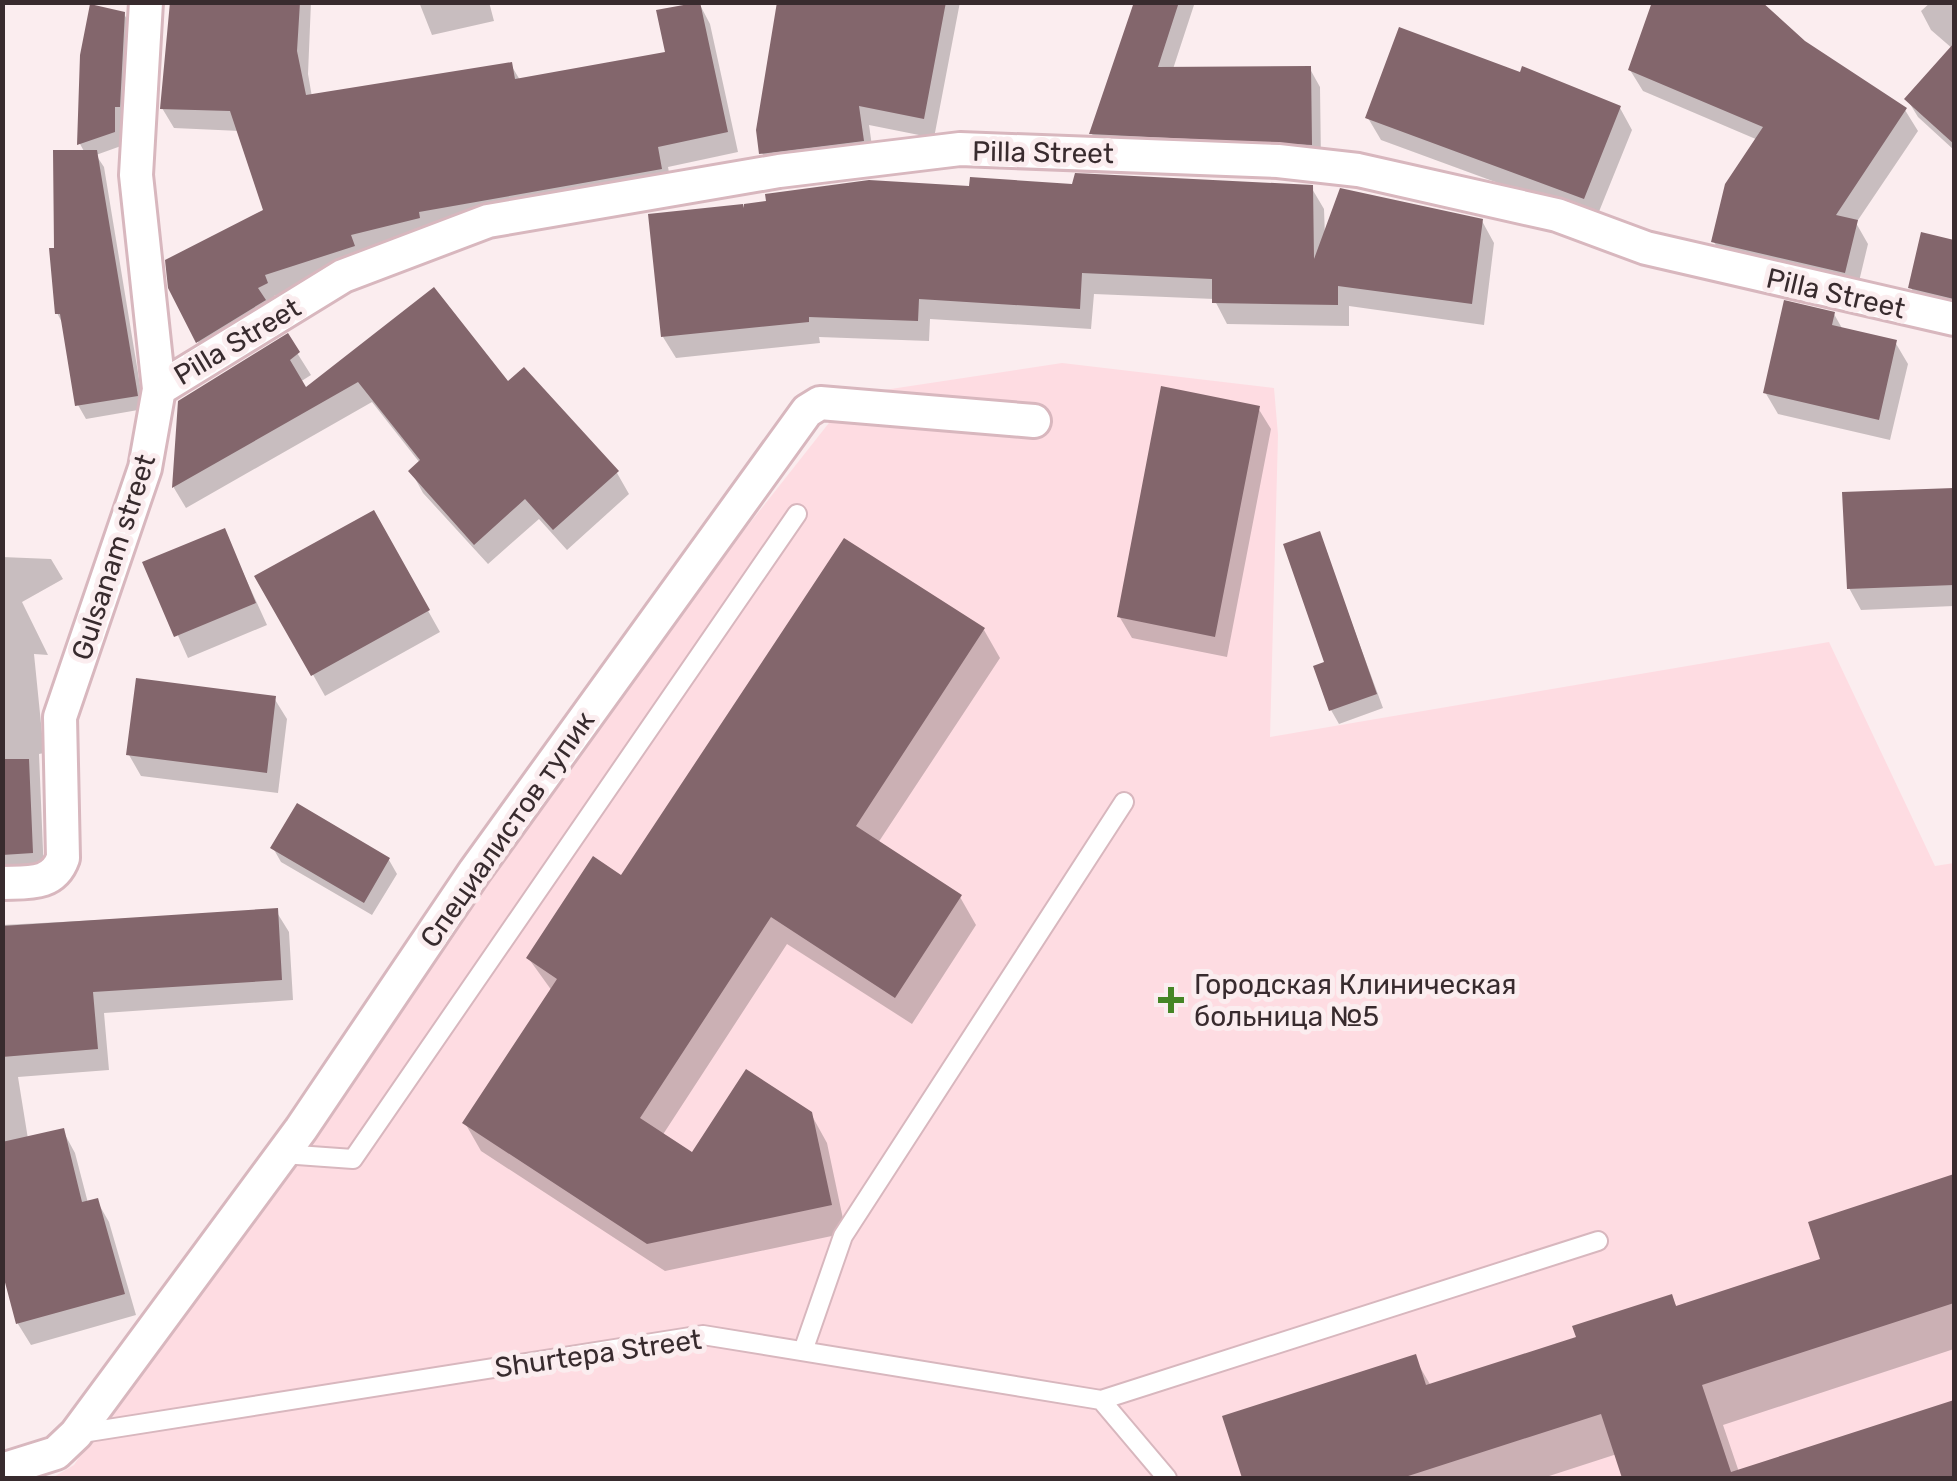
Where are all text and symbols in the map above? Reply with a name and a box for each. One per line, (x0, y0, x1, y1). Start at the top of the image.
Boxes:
street label: Pilla Street (972, 135, 1114, 170)
street label: Pilla Street (1763, 261, 1909, 326)
street label: Pilla Street (168, 291, 306, 392)
street label: Gulsanam street (65, 450, 162, 664)
street label: Специалистов тупик (413, 705, 601, 954)
place label: Городская Клиническая больница №5 (1194, 968, 1516, 1033)
marker: Городская Клиническая больница №5 (1158, 987, 1184, 1013)
street label: Shurtepa Street (493, 1323, 704, 1384)

